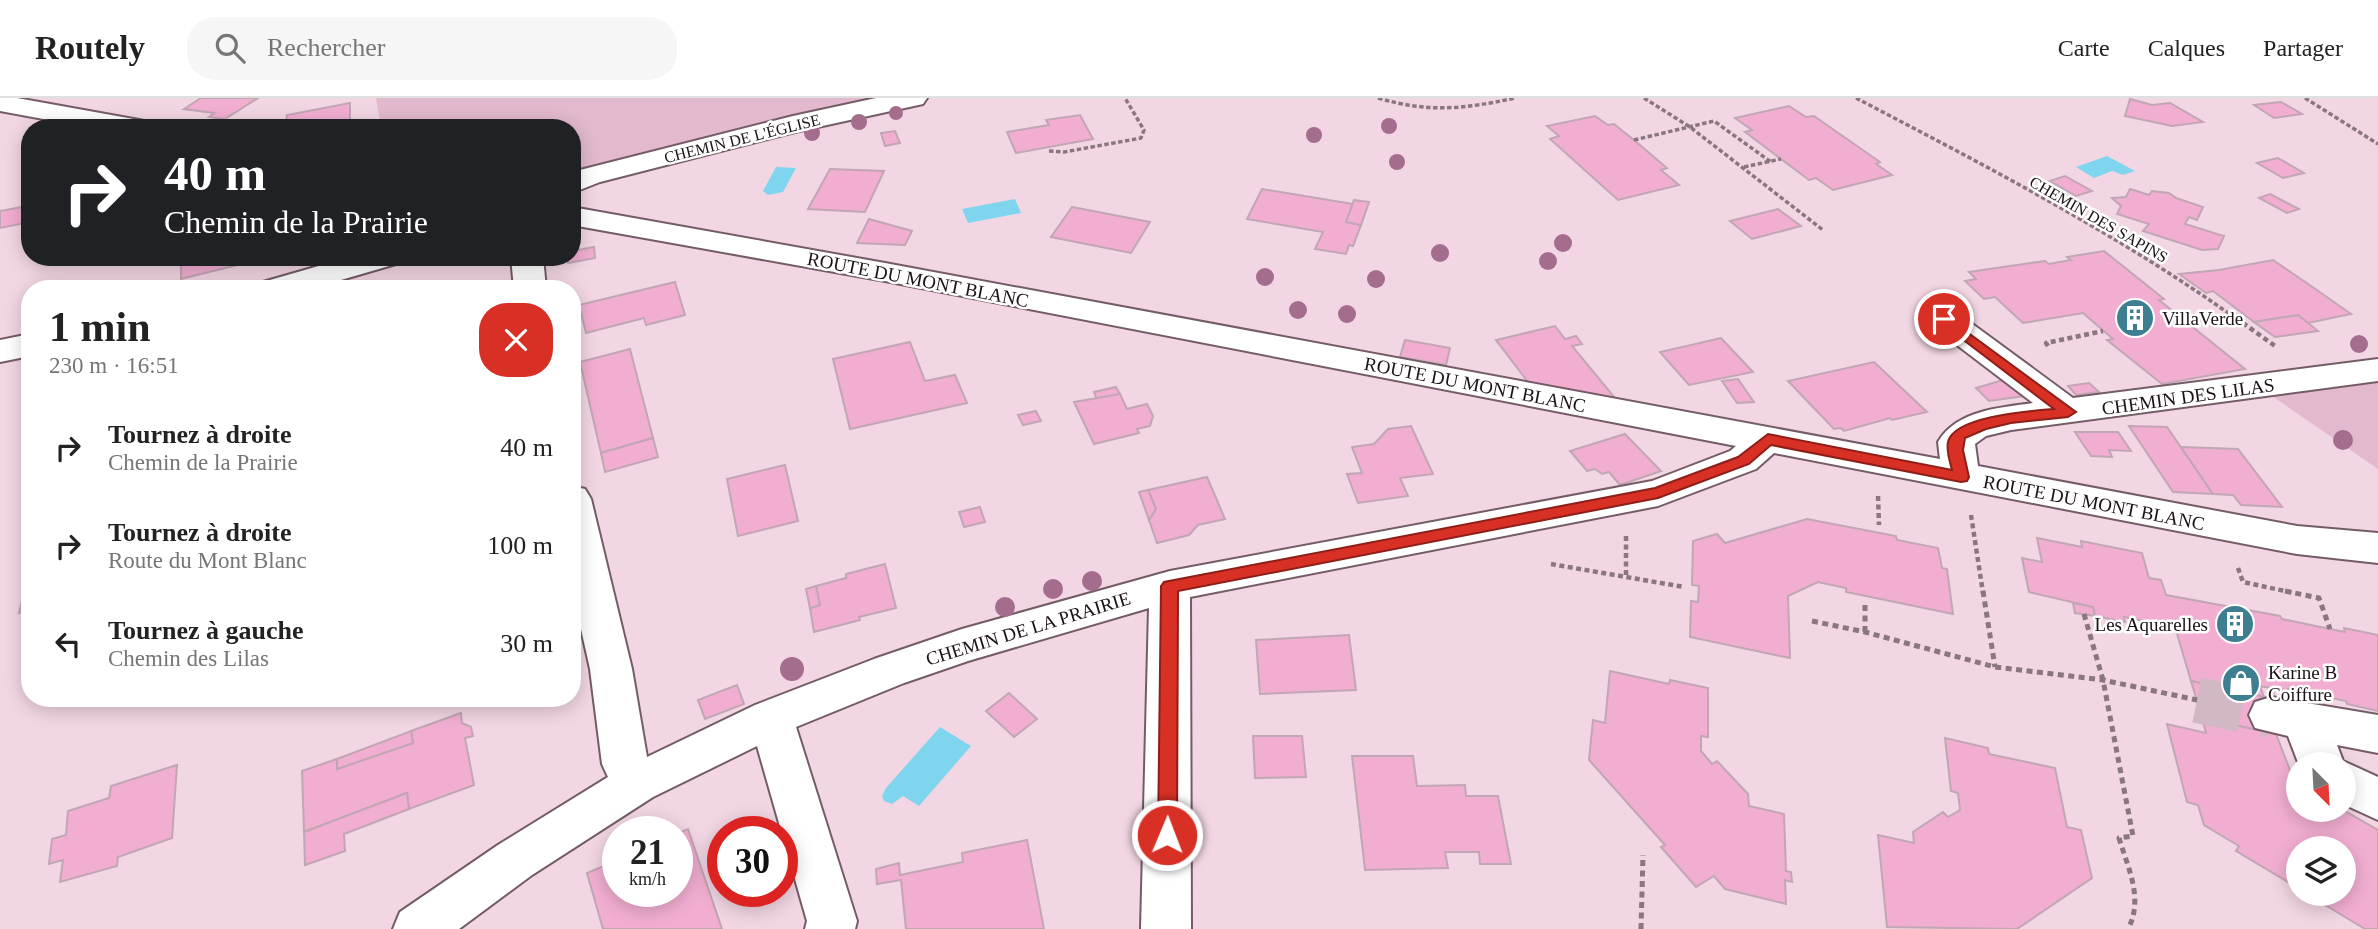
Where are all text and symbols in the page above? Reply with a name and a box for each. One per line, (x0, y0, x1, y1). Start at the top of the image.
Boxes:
search box (187, 17, 677, 80)
icon: search (211, 29, 249, 67)
text: Routely (35, 30, 145, 66)
text: Rechercher (267, 33, 385, 62)
text: Carte (2058, 35, 2110, 61)
text: Calques (2148, 35, 2225, 61)
text: Partager (2263, 35, 2343, 61)
street label: CHEMIN DE L'ÉGLISE (662, 110, 822, 166)
text: 40 m (164, 146, 266, 201)
icon: right (49, 147, 140, 238)
street label: CHEMIN DES SAPINS (2027, 173, 2171, 266)
text: Chemin de la Prairie (164, 204, 428, 240)
street label: ROUTE DU MONT BLANC (805, 248, 1030, 311)
pin (1914, 289, 1974, 349)
building icon: VillaVerde (2114, 297, 2156, 339)
icon: arrive (1925, 300, 1963, 338)
button: close (479, 303, 553, 377)
text: 1 min (49, 304, 151, 350)
place label: VillaVerde (2162, 308, 2243, 329)
text: 230 m · 16:51 (49, 353, 179, 378)
street label: ROUTE DU MONT BLANC (1362, 353, 1587, 416)
street label: CHEMIN DES LILAS (2100, 374, 2276, 419)
text: Tournez à droite (108, 420, 291, 449)
icon: right (49, 429, 87, 467)
text: 40 m (500, 433, 553, 462)
text: Chemin de la Prairie (108, 450, 298, 475)
street label: ROUTE DU MONT BLANC (1981, 471, 2206, 534)
text: Tournez à droite (108, 518, 291, 547)
icon: right (49, 527, 87, 565)
text: 100 m (487, 531, 553, 560)
text: Route du Mont Blanc (108, 548, 307, 573)
street label: CHEMIN DE LA PRAIRIE (923, 587, 1133, 670)
building icon: Les Aquarelles (2214, 603, 2256, 645)
place label: Les Aquarelles (2095, 614, 2208, 635)
text: Tournez à gauche (108, 616, 304, 645)
icon: left (49, 625, 87, 663)
text: 30 m (500, 629, 553, 658)
text: Chemin des Lilas (108, 646, 269, 671)
shop icon: Karine B Coiffure (2220, 662, 2262, 704)
place label: Karine B Coiffure (2268, 662, 2337, 705)
north arrow (2286, 752, 2356, 822)
map controls (2286, 752, 2356, 906)
position arrow (1130, 798, 1204, 872)
speed limit sign: 30 (707, 816, 798, 907)
text: 21 (630, 833, 665, 872)
button: layers (2286, 836, 2356, 906)
text: km/h (629, 869, 666, 889)

